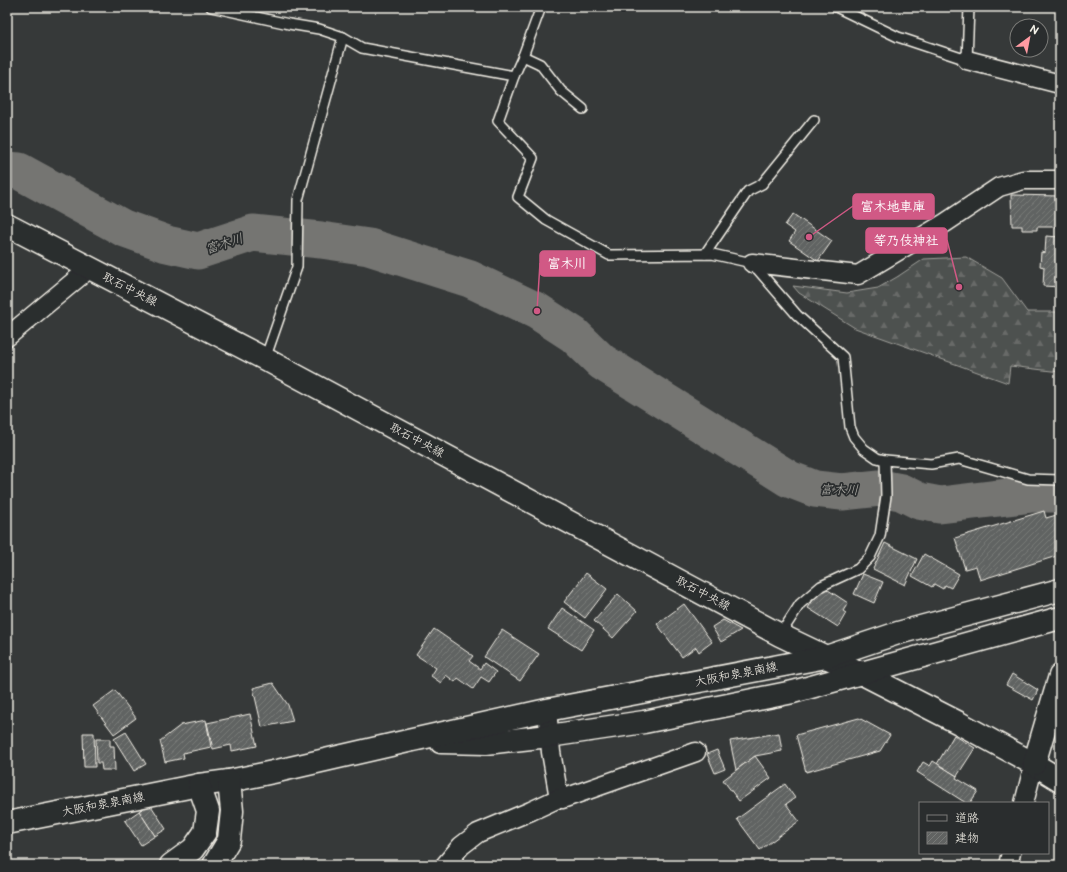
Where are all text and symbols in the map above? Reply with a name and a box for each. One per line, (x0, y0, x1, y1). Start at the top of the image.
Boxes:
north arrow (1009, 18, 1049, 58)
text: N (1027, 22, 1041, 38)
callout: 富木地車庫 (853, 194, 934, 219)
text: 富木地車庫 (860, 199, 926, 215)
callout: 等乃伎神社 (866, 228, 947, 253)
water label: 富木川 (203, 230, 245, 258)
text: 等乃伎神社 (873, 233, 939, 249)
callout: 富木川 (540, 251, 595, 276)
text: 富木川 (547, 256, 587, 272)
street label: 取石中央線 (100, 269, 160, 310)
street label: 取石中央線 (387, 420, 447, 461)
water label: 富木川 (819, 482, 859, 498)
street label: 取石中央線 (673, 573, 733, 614)
street label: 大阪和泉泉南線 (693, 659, 779, 690)
street label: 大阪和泉泉南線 (60, 789, 146, 820)
legend (919, 802, 1049, 854)
text: 道路 (955, 811, 979, 826)
text: 建物 (955, 831, 979, 846)

